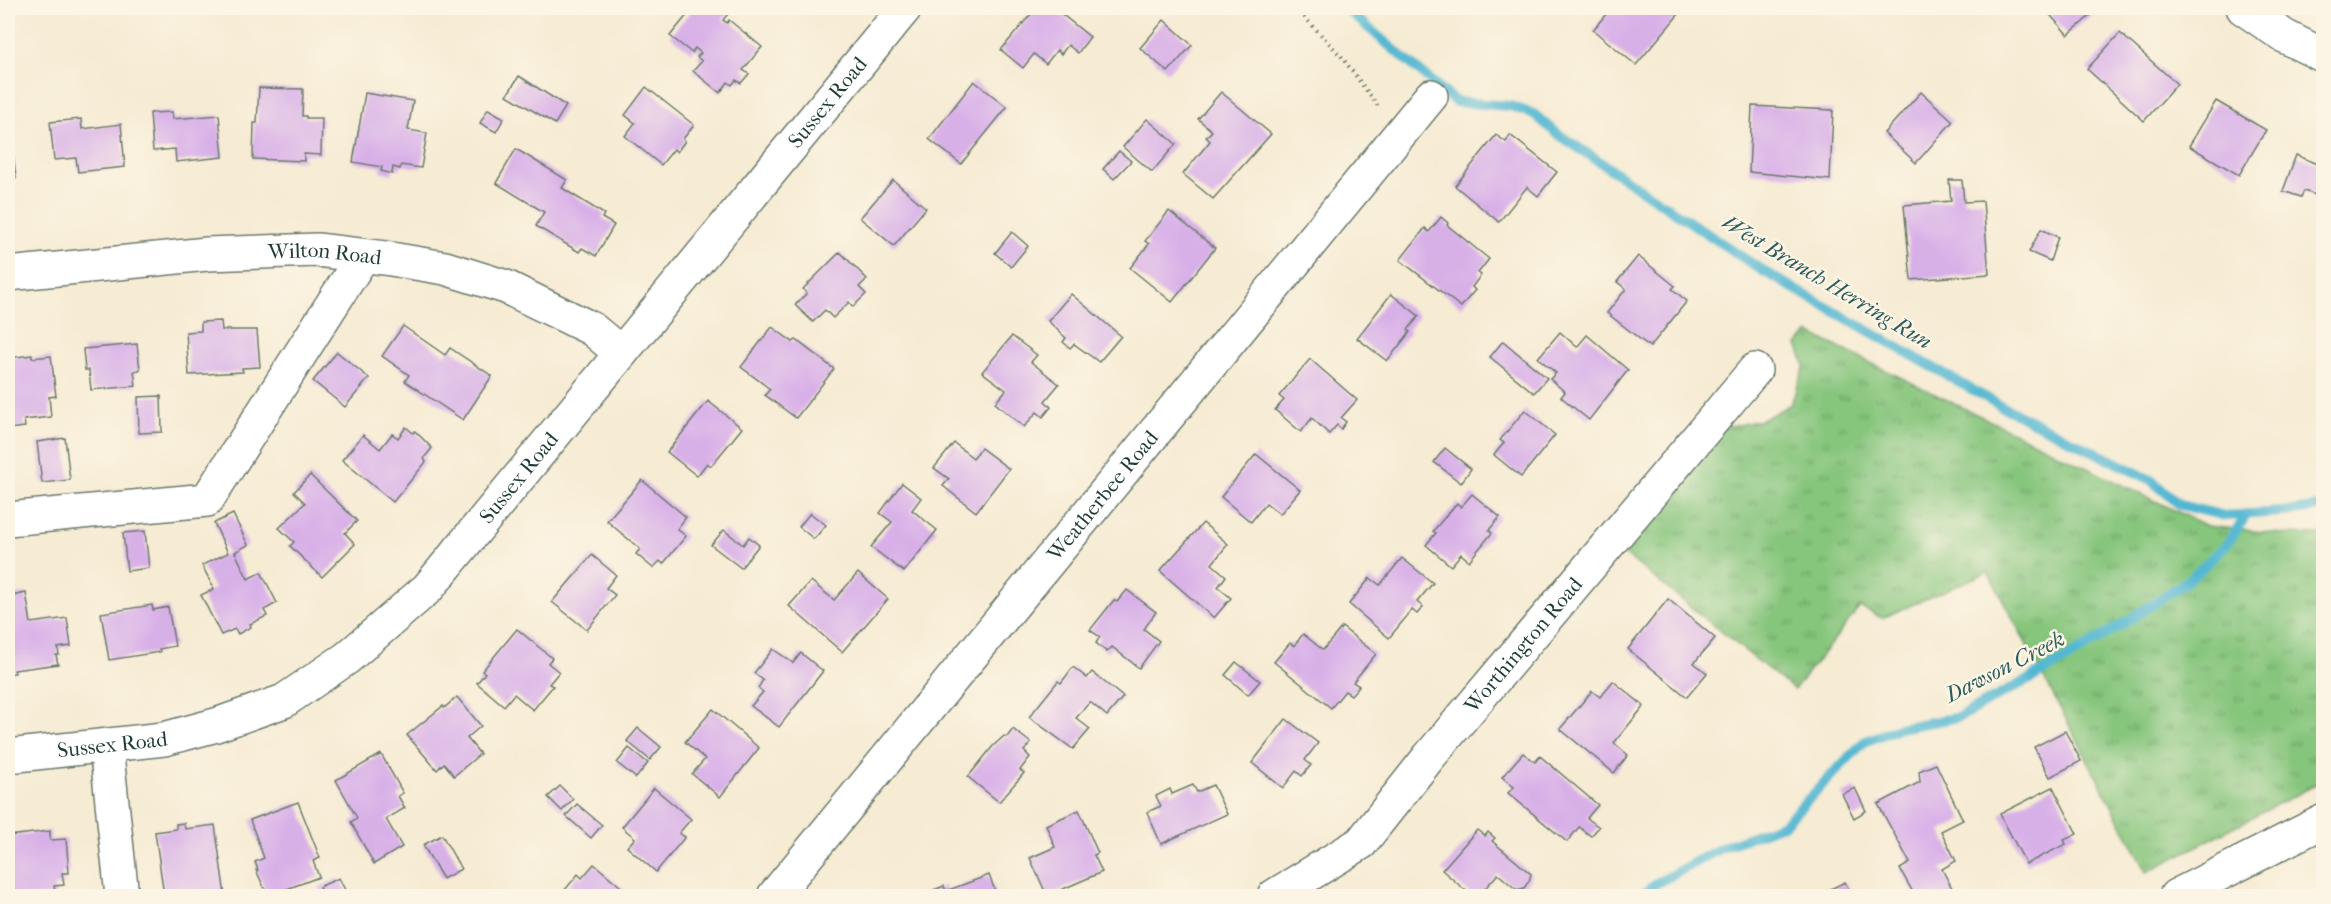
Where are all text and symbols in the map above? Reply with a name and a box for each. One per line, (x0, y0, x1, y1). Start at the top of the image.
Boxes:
street label: Sussex Road (783, 52, 872, 153)
water label: West Branch Herring Run (1718, 209, 1936, 355)
street label: Wilton Road (267, 238, 383, 270)
street label: Weatherbee Road (1042, 425, 1163, 566)
street label: Sussex Road (474, 427, 563, 528)
street label: Worthington Road (1459, 572, 1588, 718)
water label: Dawson Creek (1939, 626, 2069, 709)
street label: Sussex Road (56, 727, 169, 763)

